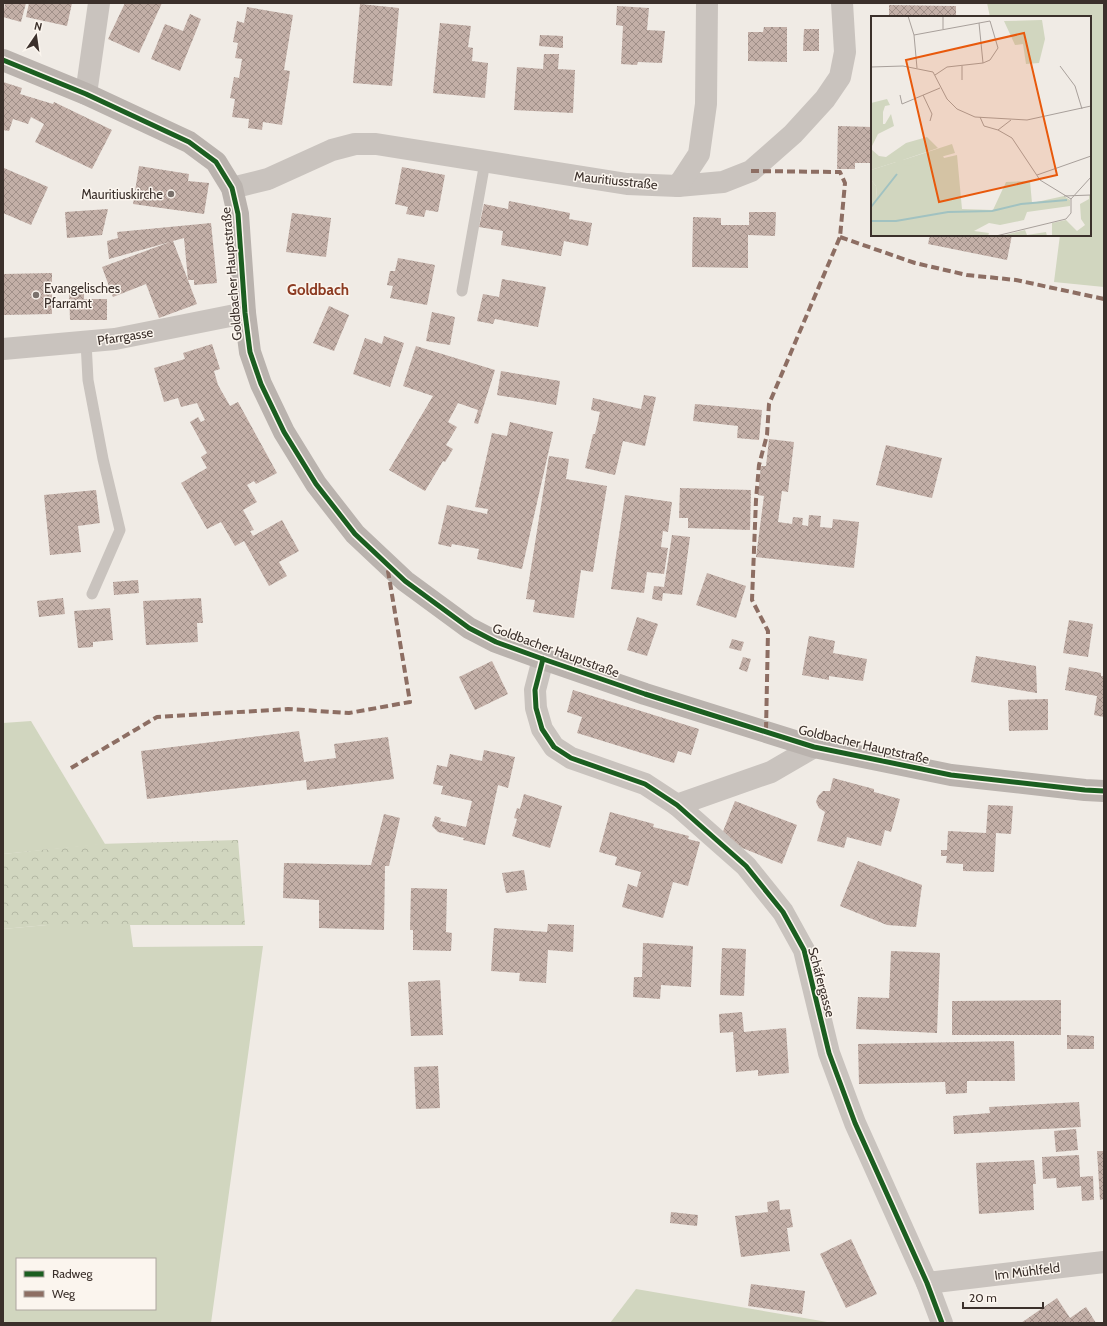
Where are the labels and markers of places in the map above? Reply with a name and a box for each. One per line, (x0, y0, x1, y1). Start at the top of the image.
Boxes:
place label: Mauritiuskirche (81, 186, 163, 202)
marker: Mauritiuskirche (166, 189, 176, 199)
place label: Evangelisches Pfarramt (44, 280, 121, 311)
marker: Evangelisches Pfarramt (31, 290, 41, 300)

